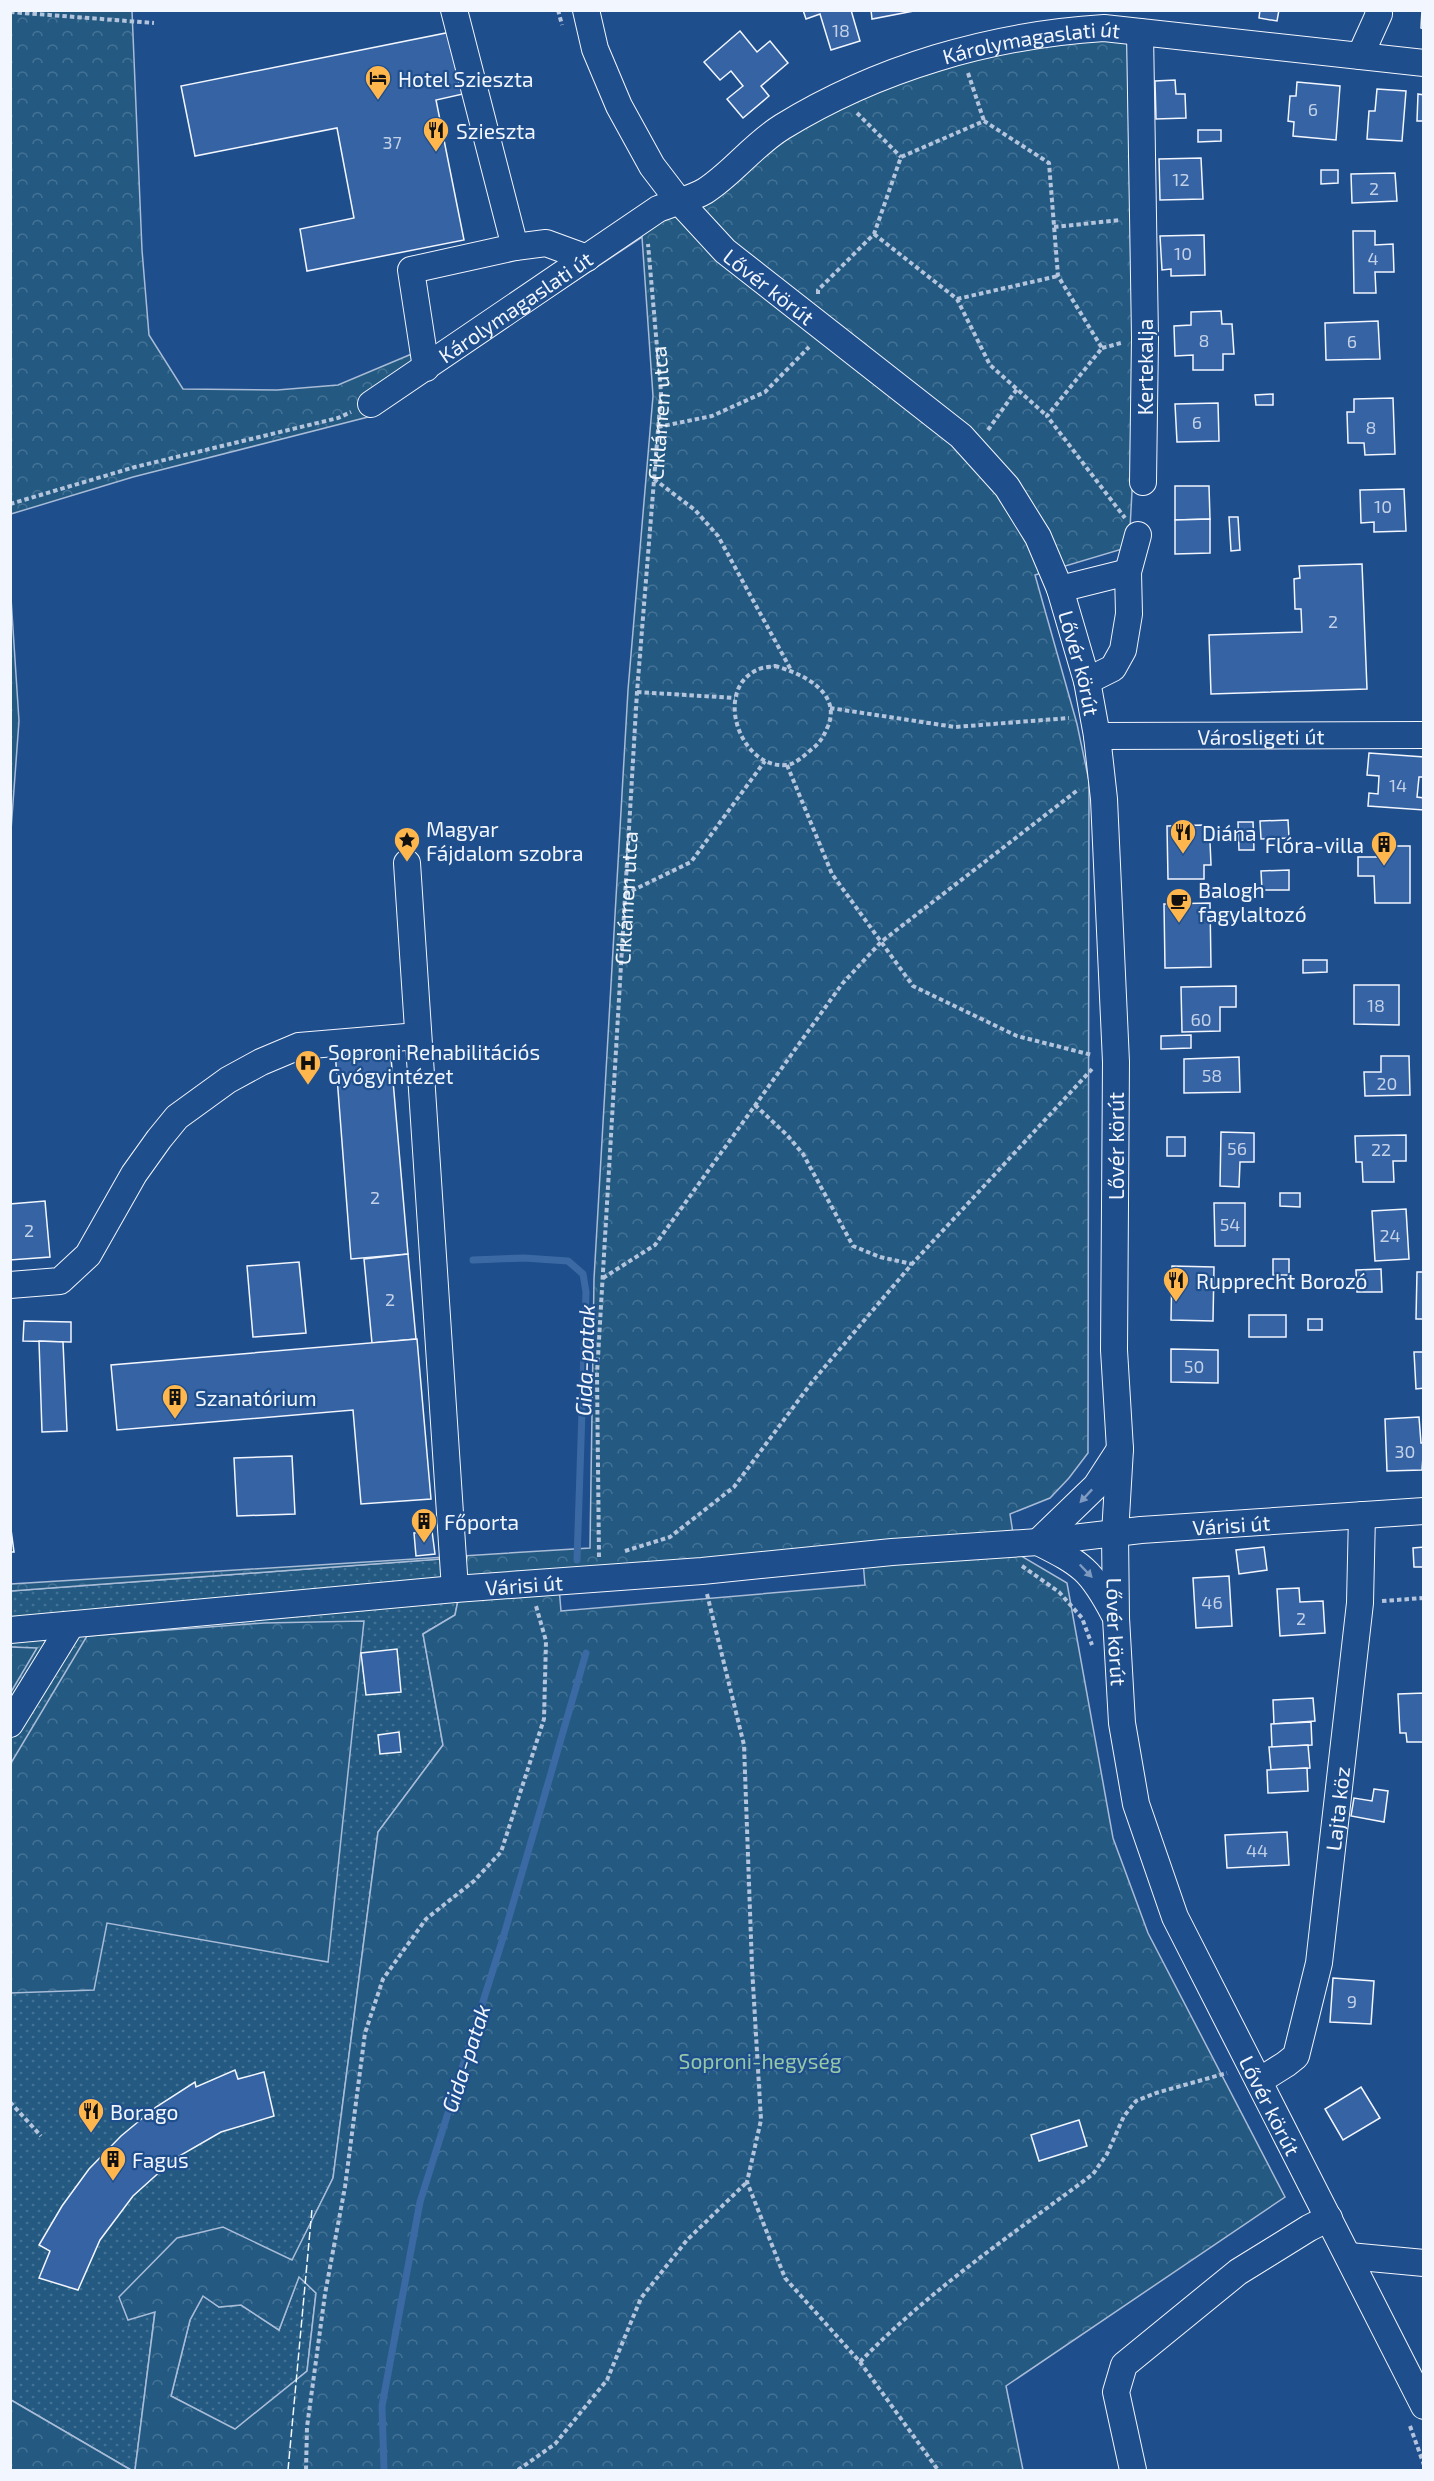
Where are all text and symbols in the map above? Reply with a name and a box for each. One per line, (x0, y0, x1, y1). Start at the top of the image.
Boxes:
street label: Károlymagaslati út (939, 15, 1122, 68)
house number: 18 (832, 19, 850, 41)
hotel icon: Hotel Szieszta (363, 63, 393, 101)
place label: Hotel Szieszta (398, 66, 534, 91)
house number: 6 (1308, 98, 1318, 120)
restaurant icon: Szieszta (421, 115, 451, 153)
place label: Szieszta (456, 118, 536, 143)
house number: 37 (382, 131, 402, 153)
house number: 12 (1172, 168, 1190, 190)
house number: 2 (1369, 177, 1379, 199)
house number: 10 (1174, 242, 1192, 264)
street label: Lővér körút (719, 243, 820, 329)
street label: Károlymagaslati út (433, 245, 597, 367)
house number: 4 (1367, 247, 1379, 269)
street label: Kertekalja (1132, 319, 1158, 415)
house number: 8 (1199, 329, 1209, 351)
house number: 6 (1347, 330, 1357, 352)
street label: Ciklámen utca (642, 345, 673, 481)
house number: 6 (1192, 411, 1202, 433)
house number: 8 (1366, 416, 1376, 438)
house number: 10 (1374, 495, 1392, 517)
street label: Lővér körút (1054, 607, 1106, 718)
house number: 2 (1328, 610, 1338, 632)
street label: Városligeti út (1198, 723, 1324, 748)
house number: 14 (1389, 774, 1407, 796)
place label: Magyar Fájdalom szobra (426, 816, 584, 866)
restaurant icon: Diána (1168, 817, 1198, 855)
place label: Diána (1202, 820, 1256, 845)
place icon: Magyar Fájdalom szobra (392, 825, 422, 863)
building icon: Flóra-villa (1369, 829, 1399, 867)
street label: Ciklámen utca (609, 830, 641, 965)
place label: Flóra-villa (1265, 832, 1364, 857)
place label: Balogh fagylaltozó (1198, 877, 1307, 926)
cafe icon: Balogh fagylaltozó (1164, 886, 1194, 924)
house number: 18 (1367, 994, 1385, 1016)
house number: 60 (1190, 1008, 1212, 1030)
place label: Soproni Rehabilitációs Gyógyintézet (328, 1039, 540, 1088)
hospital icon: Soproni Rehabilitációs Gyógyintézet (293, 1048, 323, 1086)
house number: 58 (1202, 1064, 1222, 1086)
house number: 20 (1377, 1072, 1397, 1094)
street label: Lővér körút (1103, 1092, 1128, 1200)
house number: 56 (1227, 1137, 1247, 1159)
house number: 22 (1371, 1138, 1391, 1160)
house number: 2 (370, 1186, 380, 1208)
house number: 54 (1220, 1213, 1240, 1235)
house number: 2 (24, 1219, 34, 1241)
house number: 24 (1379, 1224, 1401, 1246)
restaurant icon: Rupprecht Borozó (1161, 1265, 1191, 1303)
place label: Rupprecht Borozó (1196, 1268, 1368, 1293)
house number: 2 (385, 1288, 395, 1310)
water label: Gida-patak (569, 1304, 599, 1416)
house number: 50 (1184, 1355, 1204, 1377)
building icon: Szanatórium (160, 1382, 190, 1420)
place label: Szanatórium (195, 1385, 317, 1410)
house number: 30 (1395, 1440, 1415, 1462)
one-way arrow (1079, 1489, 1093, 1504)
building icon: Főporta (409, 1506, 439, 1544)
place label: Főporta (444, 1509, 519, 1534)
street label: Várisi út (1192, 1509, 1271, 1539)
one-way arrow (1078, 1564, 1092, 1578)
street label: Várisi út (484, 1569, 564, 1599)
street label: Lővér körút (1103, 1578, 1132, 1687)
house number: 46 (1201, 1591, 1223, 1613)
house number: 2 (1296, 1607, 1306, 1629)
street label: Lajta köz (1319, 1765, 1354, 1852)
house number: 44 (1246, 1839, 1268, 1861)
house number: 9 (1347, 1990, 1357, 2012)
water label: Gida-patak (435, 2001, 495, 2115)
park label: Soproni-hegység (679, 2048, 842, 2073)
street label: Lővér körút (1235, 2051, 1306, 2159)
restaurant icon: Borago (76, 2096, 106, 2134)
place label: Borago (110, 2099, 178, 2124)
building icon: Fagus (98, 2144, 128, 2182)
place label: Fagus (132, 2147, 189, 2172)

